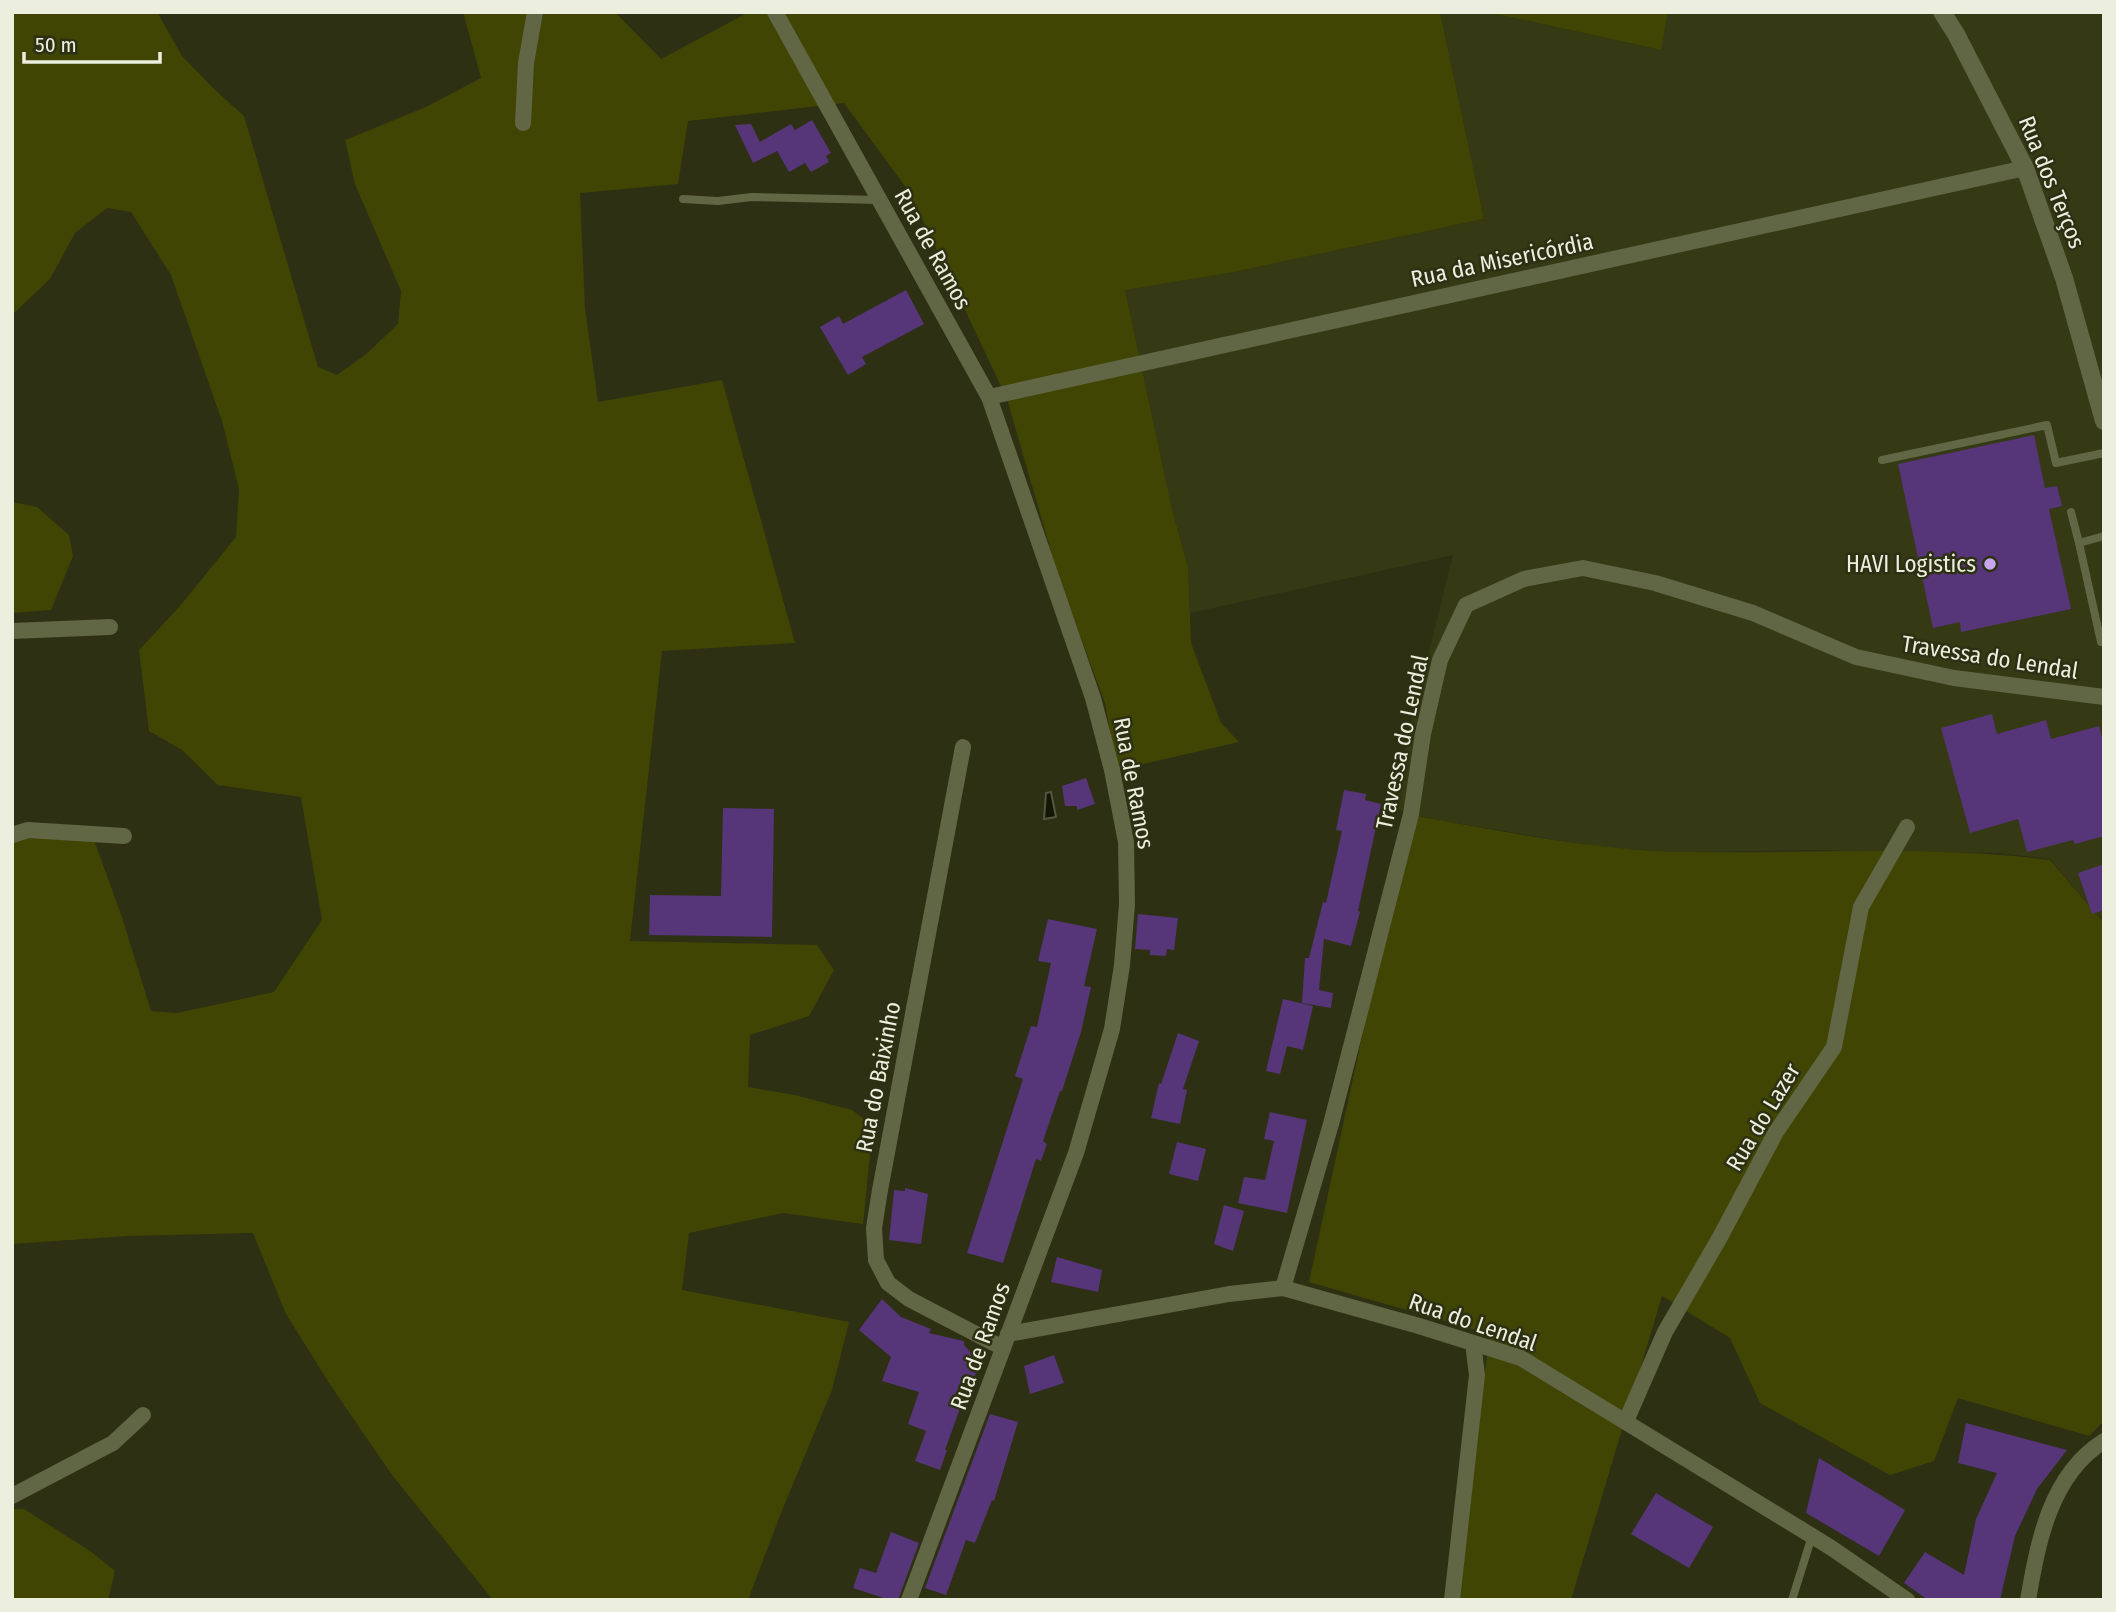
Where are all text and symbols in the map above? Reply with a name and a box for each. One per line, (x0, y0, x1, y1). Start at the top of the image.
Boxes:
scale bar (24, 21, 161, 65)
text: 50 m (35, 32, 77, 58)
street label: Rua dos Terços (2013, 112, 2091, 252)
street label: Rua de Ramos (888, 184, 978, 314)
street label: Rua da Misericórdia (1408, 227, 1596, 293)
place label: HAVI Logistics (1846, 550, 1976, 578)
marker: HAVI Logistics (1982, 556, 1998, 572)
street label: Travessa do Lendal (1900, 629, 2080, 685)
street label: Travessa do Lendal (1370, 652, 1434, 832)
street label: Rua de Ramos (1108, 715, 1161, 851)
street label: Rua do Baixinho (850, 999, 906, 1155)
street label: Rua do Lazer (1720, 1058, 1806, 1176)
street label: Rua de Ramos (944, 1278, 1016, 1414)
street label: Rua do Lendal (1405, 1287, 1541, 1357)

